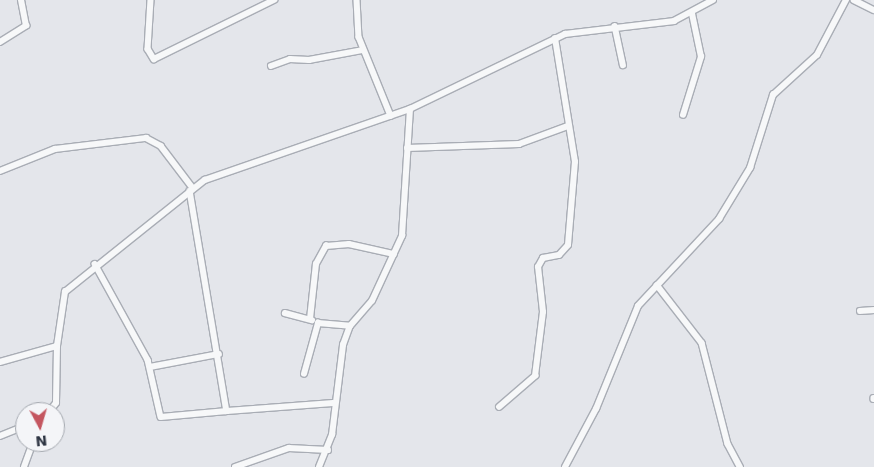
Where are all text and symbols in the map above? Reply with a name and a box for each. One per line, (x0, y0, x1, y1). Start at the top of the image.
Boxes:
north arrow (15, 402, 65, 452)
text: N (35, 432, 48, 449)

